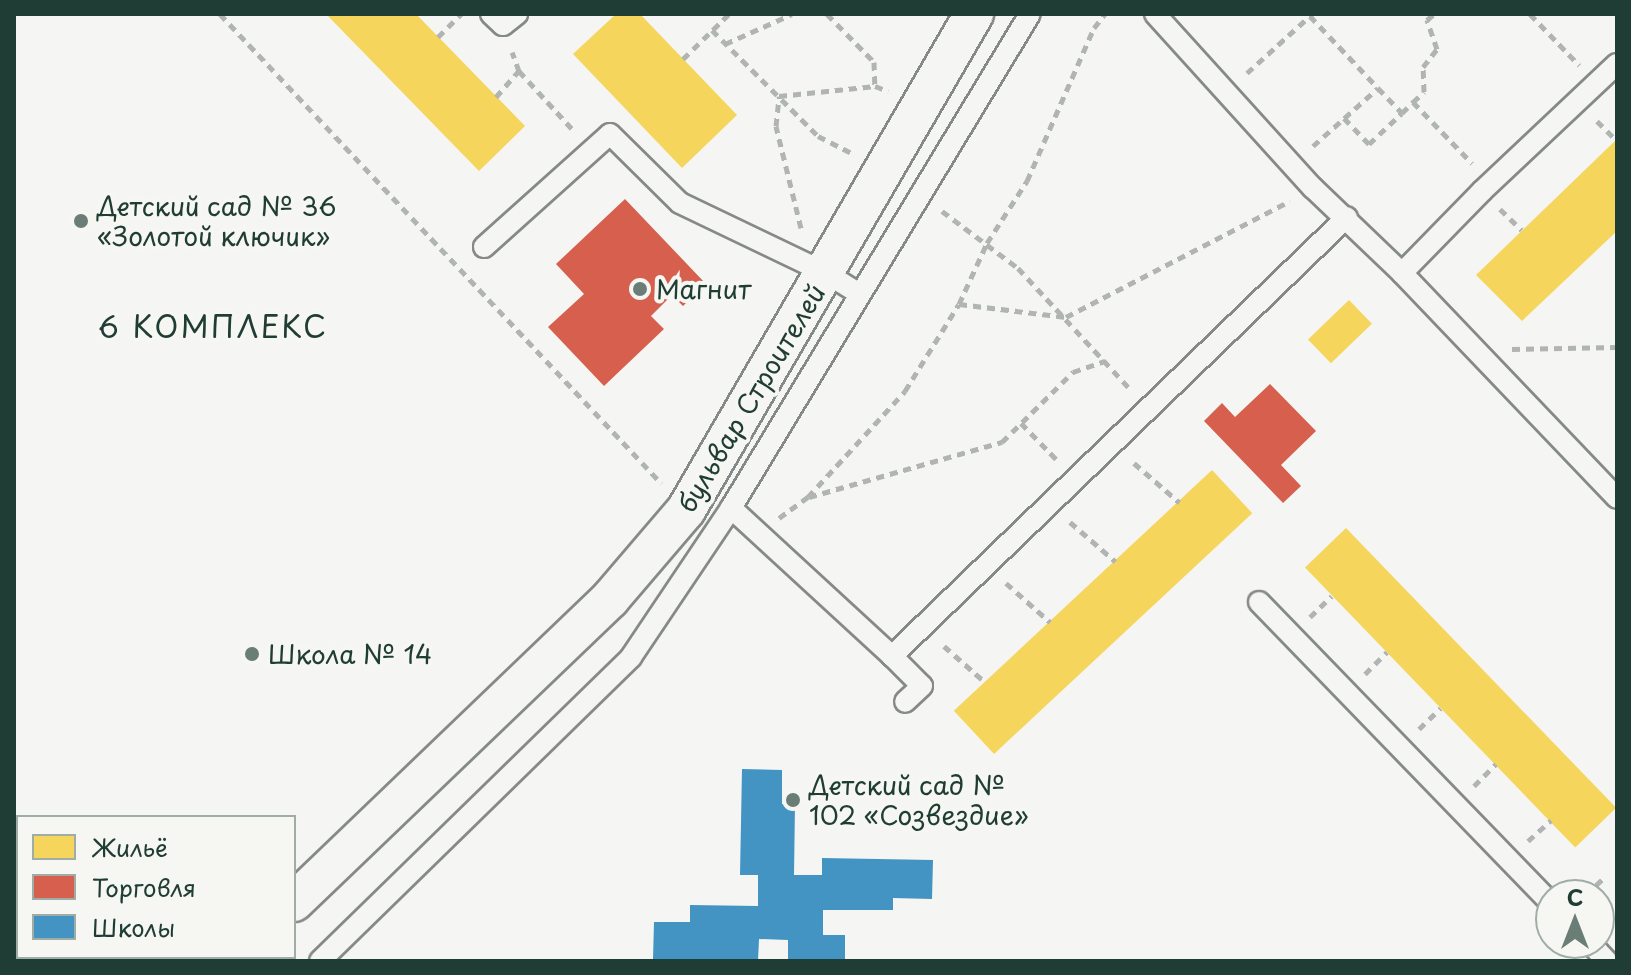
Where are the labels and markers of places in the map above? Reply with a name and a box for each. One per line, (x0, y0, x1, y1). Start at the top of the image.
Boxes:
place label: Детский сад № 36 «Золотой ключик» (97, 190, 338, 252)
marker: Детский сад № 36 «Золотой ключик» (72, 212, 90, 230)
place label: Магнит (656, 273, 751, 305)
marker: Магнит (631, 280, 649, 298)
place label: Школа № 14 (268, 638, 433, 670)
marker: Школа № 14 (243, 645, 261, 663)
place label: Детский сад № 102 «Созвездие» (809, 769, 1031, 830)
marker: Детский сад № 102 «Созвездие» (784, 791, 802, 809)

